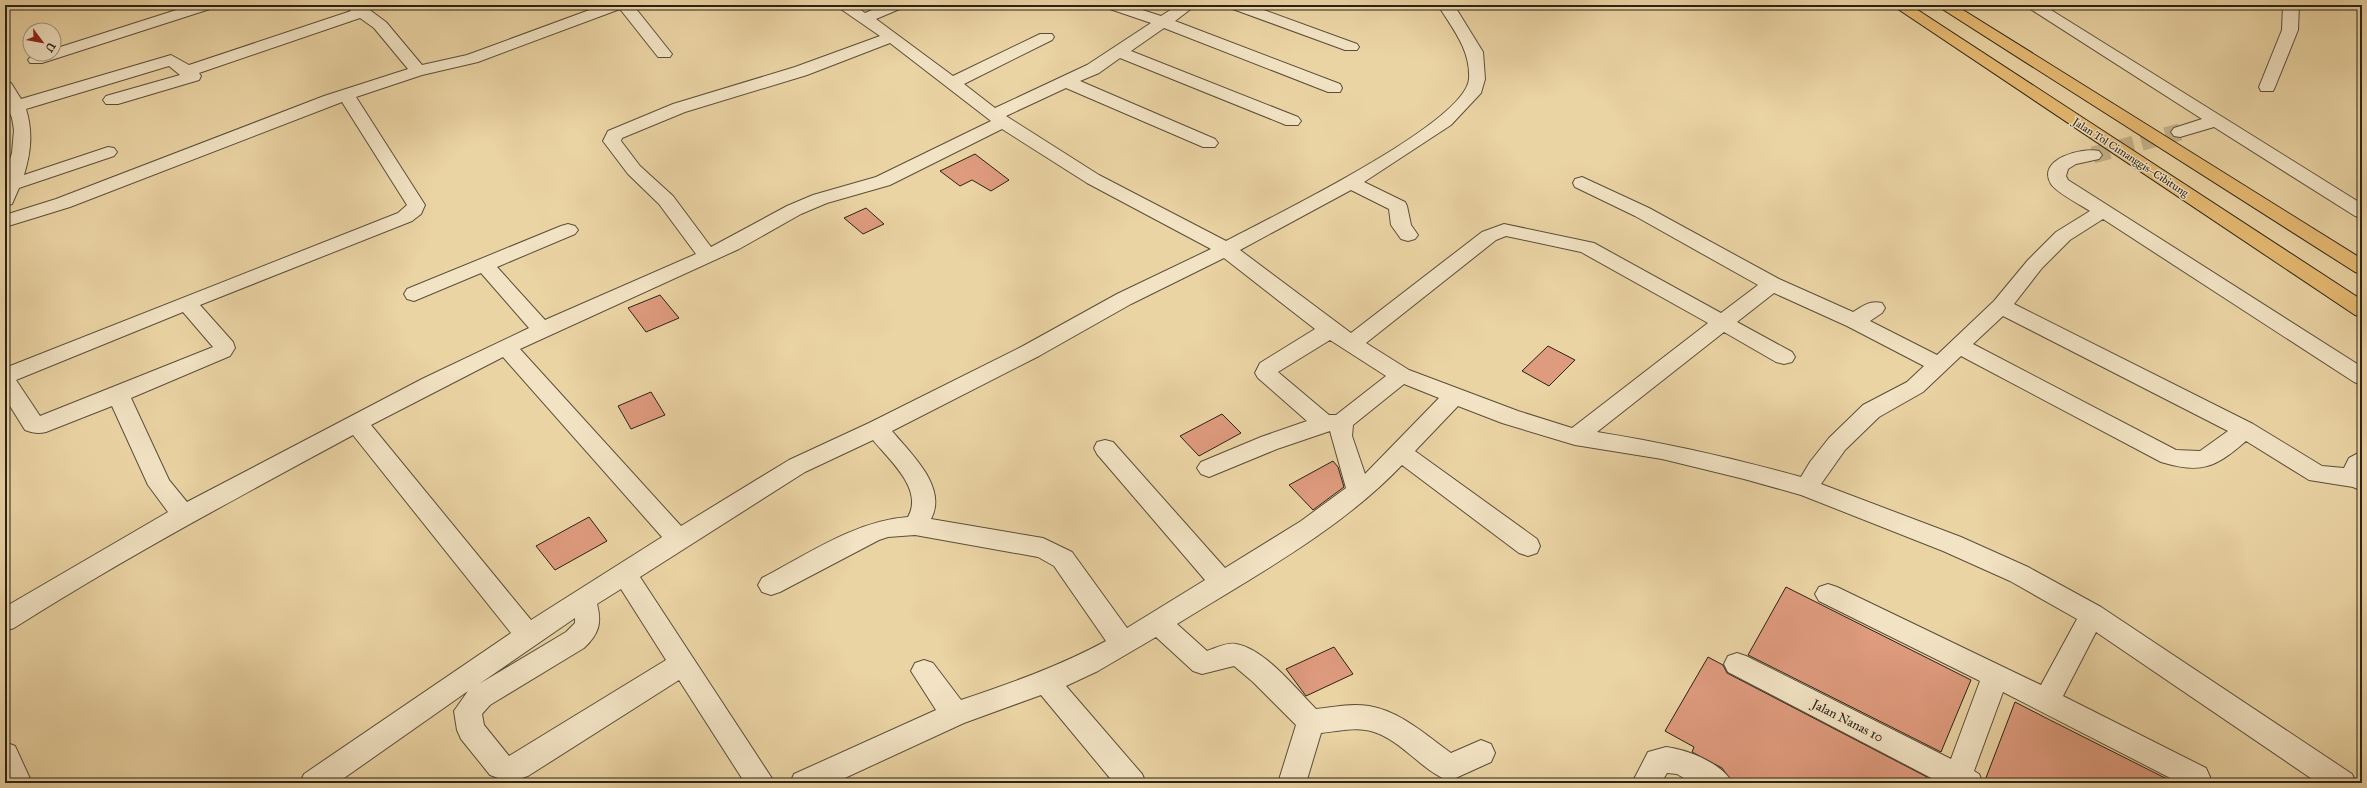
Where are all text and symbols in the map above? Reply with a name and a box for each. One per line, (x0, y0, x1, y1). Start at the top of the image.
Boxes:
north arrow (22, 22, 62, 62)
text: U (42, 40, 58, 54)
street label: Jalan Tol Cimanggis–Cibitung (2069, 115, 2192, 201)
street label: Jalan Nanas 10 (1807, 695, 1886, 746)

